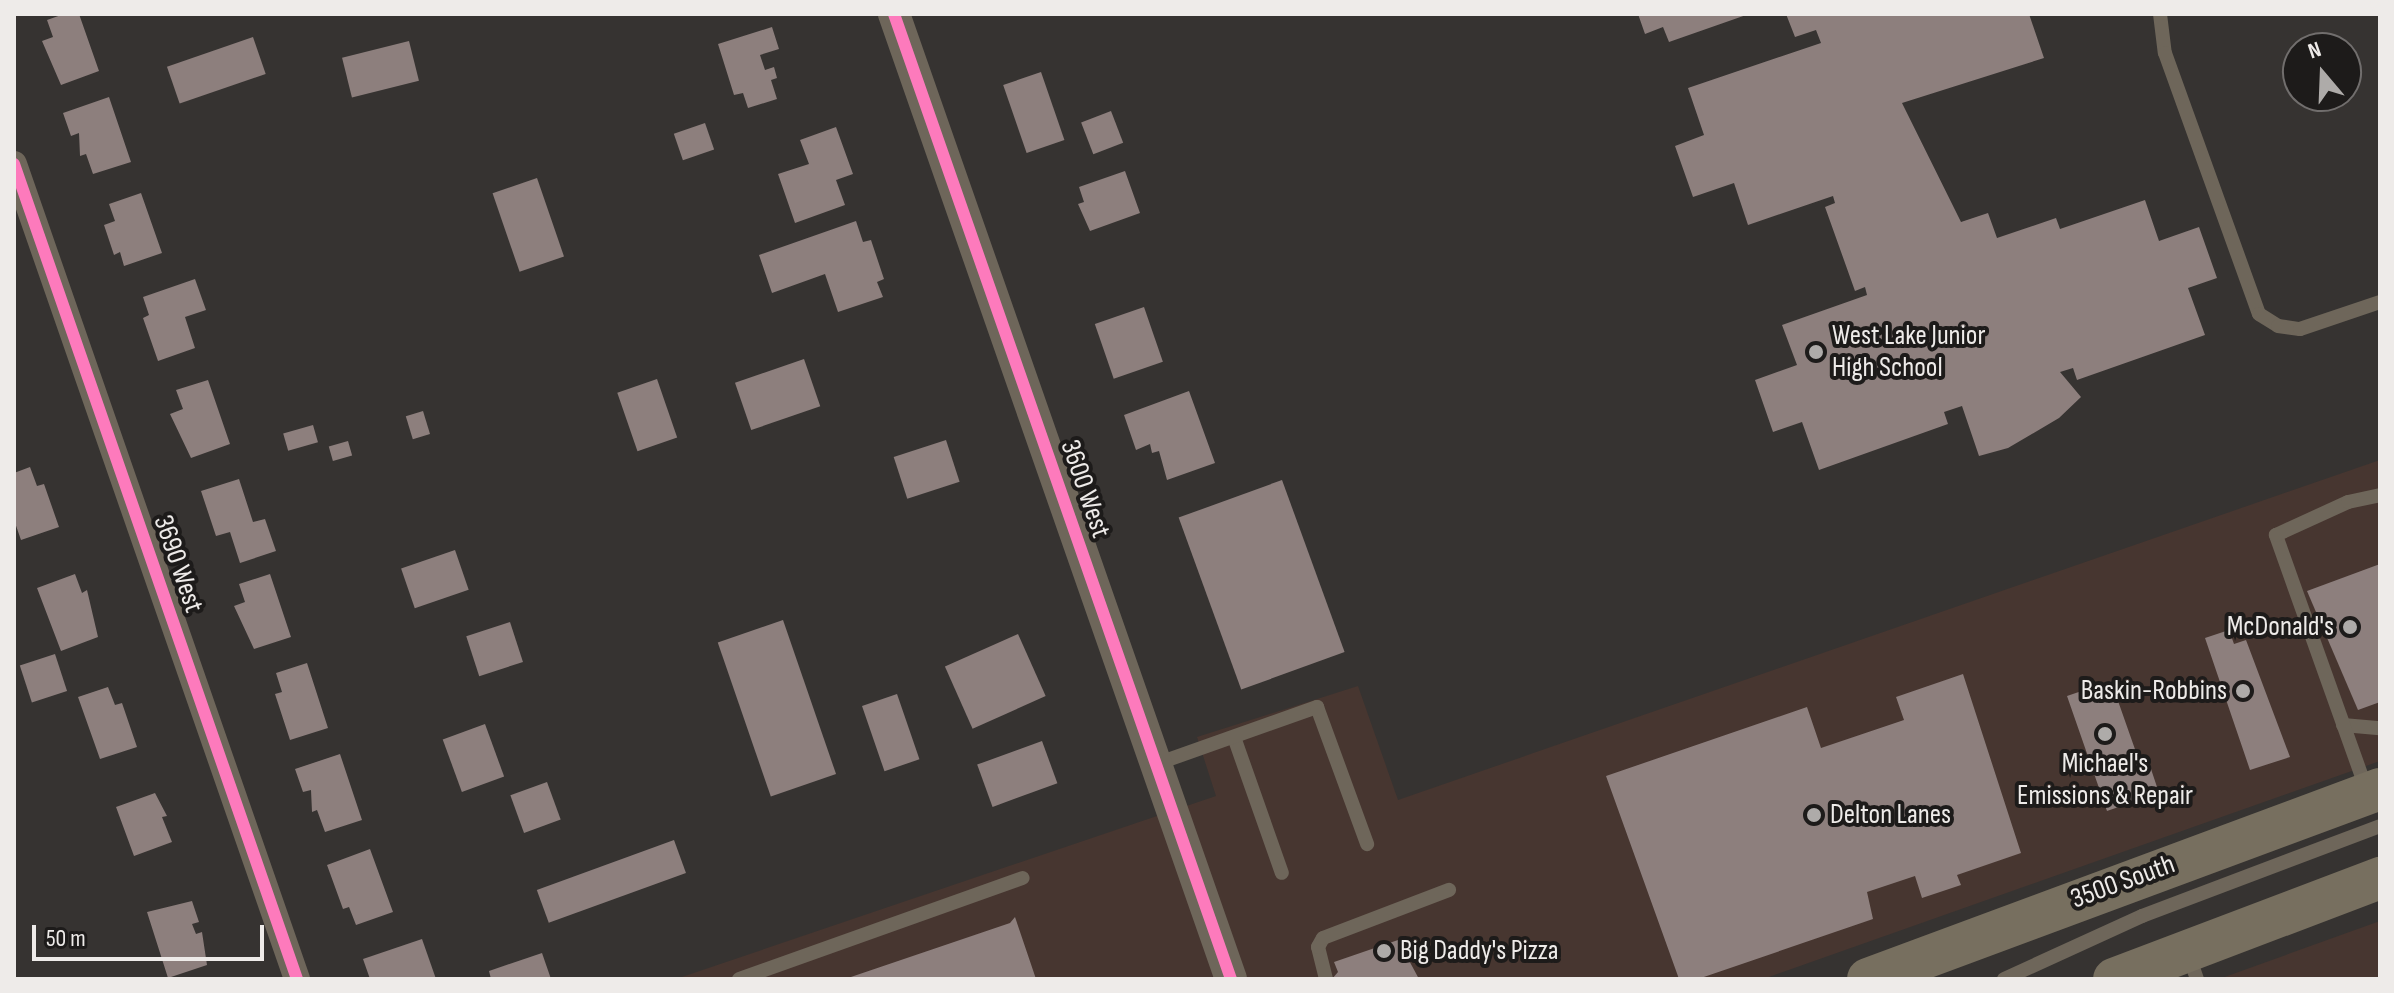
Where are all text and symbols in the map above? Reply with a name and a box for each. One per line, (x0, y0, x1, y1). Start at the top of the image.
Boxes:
north arrow (2282, 32, 2362, 112)
text: N (2305, 36, 2325, 65)
place label: West Lake Junior High School (1832, 319, 1985, 385)
marker: West Lake Junior High School (1807, 343, 1825, 361)
street label: 3600 West (1053, 436, 1117, 542)
street label: 3690 West (146, 511, 210, 617)
place label: McDonald's (2227, 610, 2334, 644)
marker: McDonald's (2341, 618, 2359, 636)
place label: Baskin-Robbins (2081, 674, 2227, 708)
marker: Baskin-Robbins (2234, 682, 2252, 700)
marker: Michael's Emissions & Repair (2096, 725, 2114, 743)
place label: Michael's Emissions & Repair (2017, 747, 2193, 813)
place label: Delton Lanes (1830, 798, 1951, 832)
marker: Delton Lanes (1805, 806, 1823, 824)
street label: 3500 South (2066, 848, 2180, 916)
scale bar (36, 909, 268, 959)
text: 50 m (46, 924, 86, 953)
place label: Big Daddy's Pizza (1400, 934, 1559, 968)
marker: Big Daddy's Pizza (1375, 942, 1393, 960)

